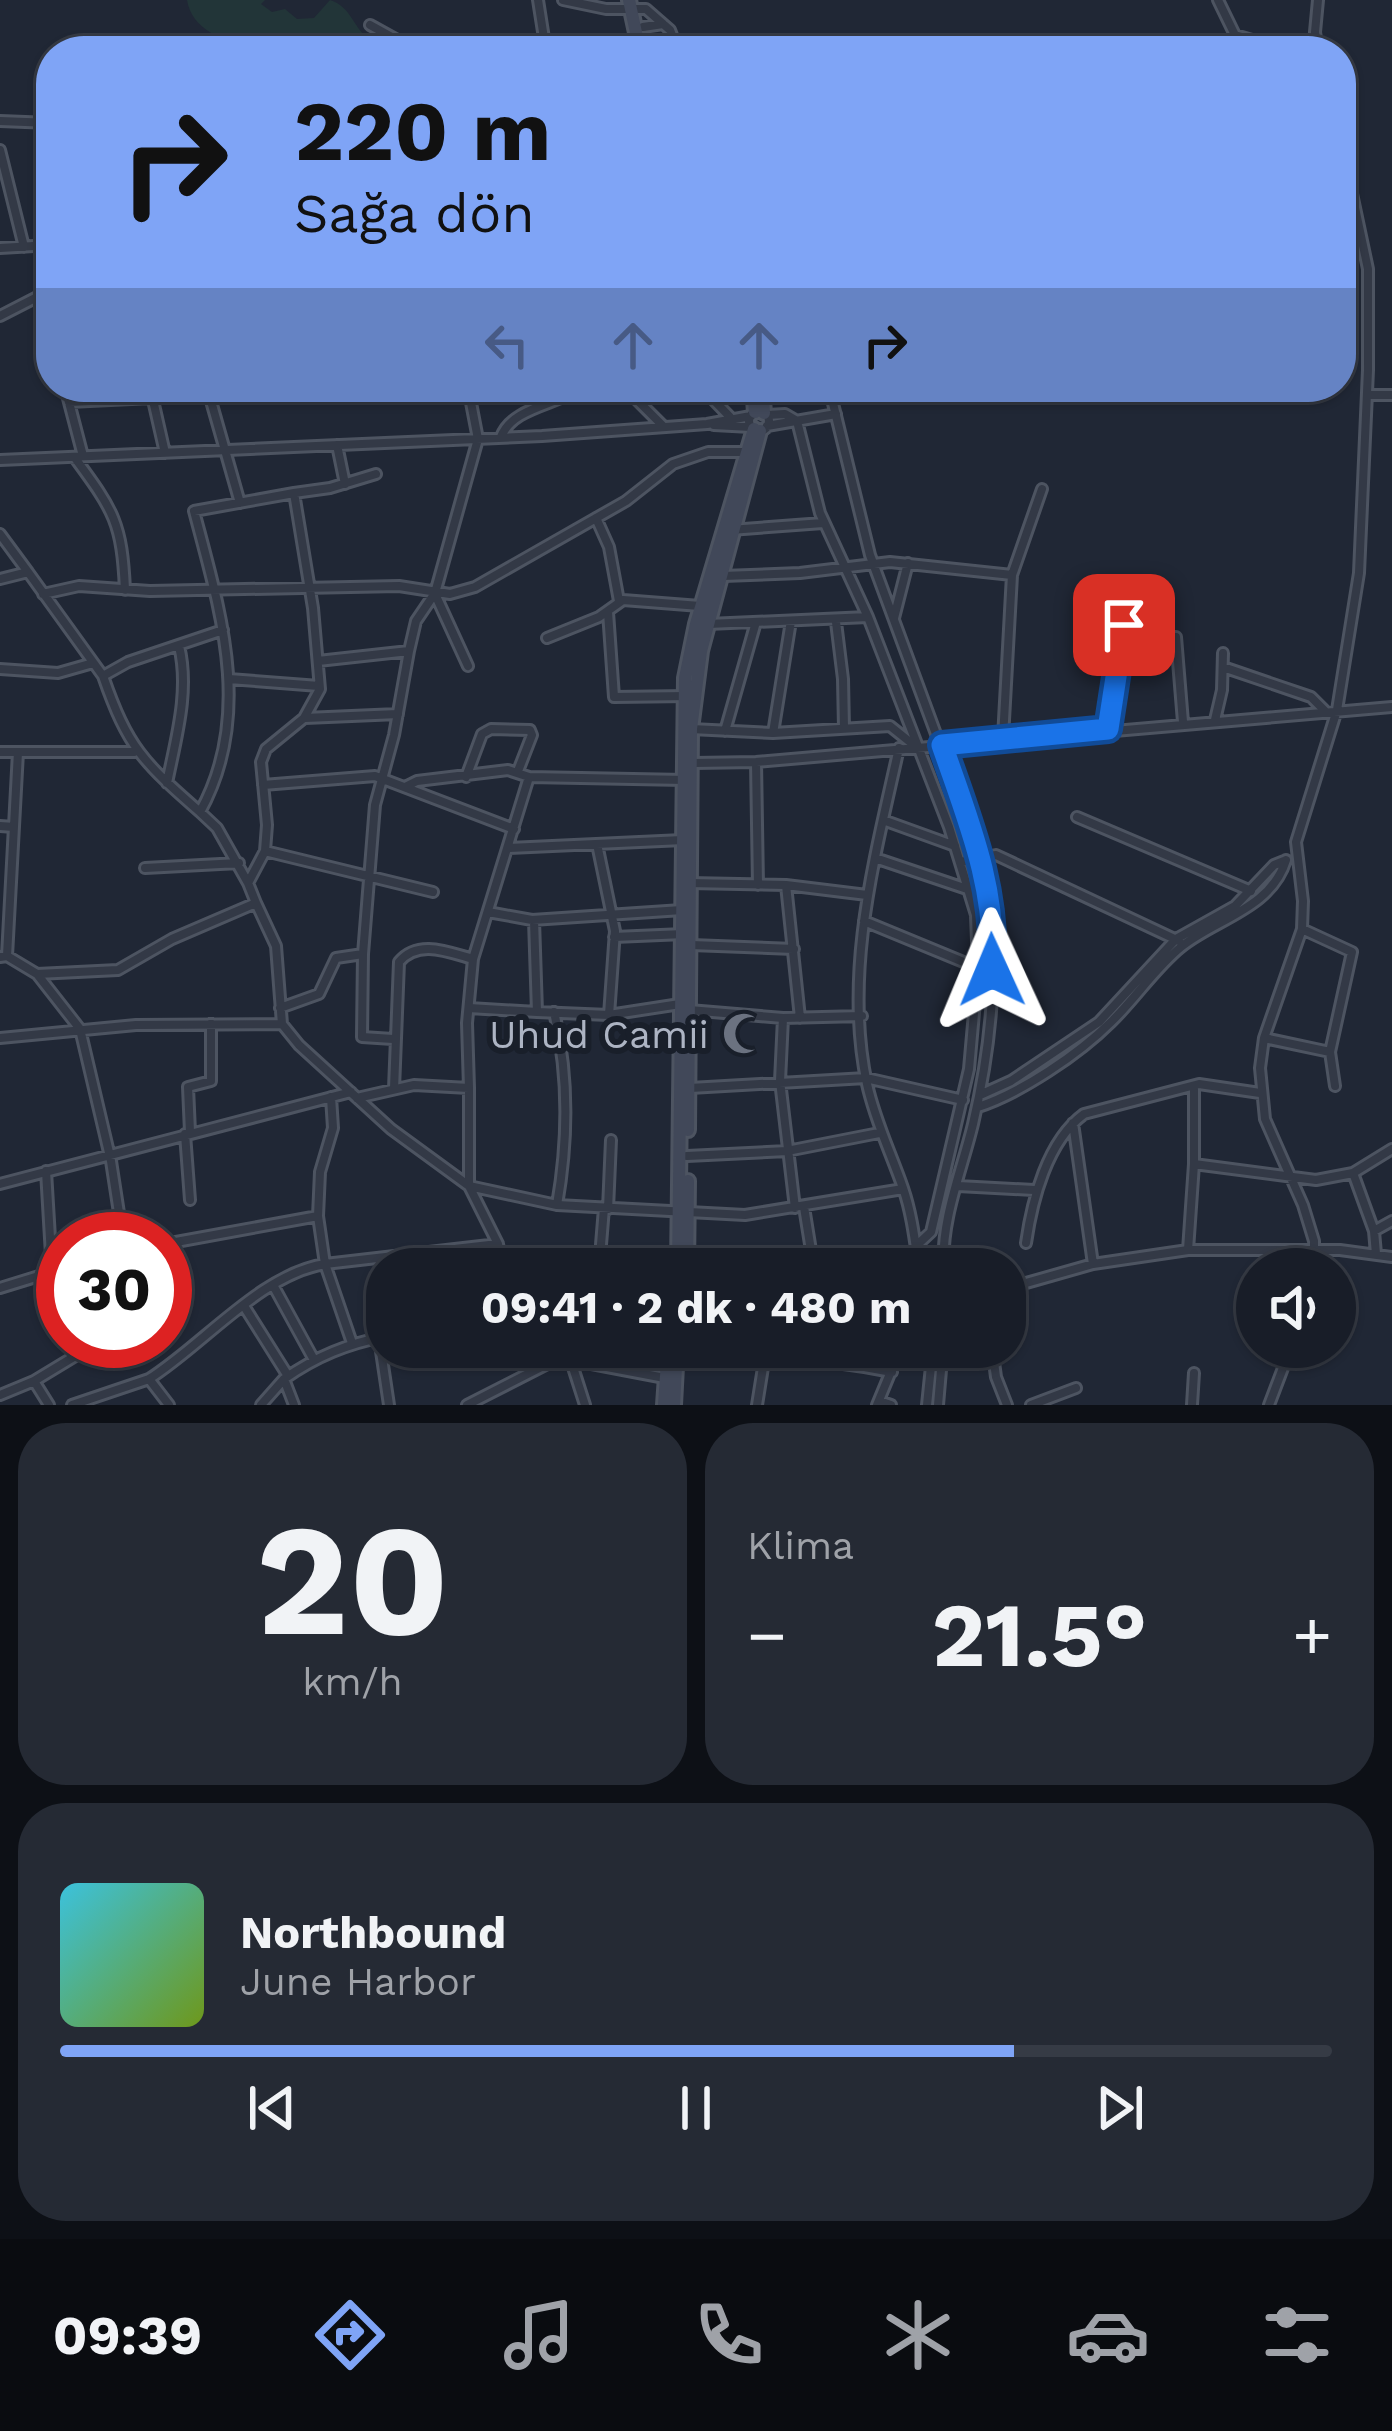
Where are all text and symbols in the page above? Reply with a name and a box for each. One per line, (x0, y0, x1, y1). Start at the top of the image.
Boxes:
text: 220 m (294, 82, 551, 180)
icon: right (96, 84, 252, 240)
text: Sağa dön (294, 182, 535, 245)
icon: left (474, 312, 540, 378)
icon: ahead (600, 312, 666, 378)
icon: ahead (726, 312, 792, 378)
icon: right (852, 312, 918, 378)
pin (1073, 574, 1175, 676)
icon: arrive (1091, 592, 1157, 658)
position arrow (929, 907, 1055, 1033)
mosque icon: Uhud Camii (720, 1011, 766, 1057)
place label: Uhud Camii (489, 1012, 709, 1057)
speed limit sign: 30 (36, 1212, 192, 1368)
map controls (1236, 1248, 1356, 1368)
button: sound (1236, 1248, 1356, 1368)
text: 09:41 · 2 dk · 480 m (481, 1281, 911, 1334)
text: 20 (256, 1489, 449, 1672)
text: Klima (747, 1523, 854, 1568)
text: 21.5° (932, 1582, 1147, 1688)
text: − (747, 1597, 787, 1674)
text: + (1292, 1597, 1332, 1674)
text: km/h (302, 1659, 403, 1704)
text: Northbound (240, 1906, 506, 1959)
text: June Harbor (240, 1959, 476, 2004)
icon: previous (239, 2075, 305, 2141)
icon: pause (663, 2075, 729, 2141)
icon: next (1087, 2075, 1153, 2141)
icon: directions (308, 2293, 392, 2377)
icon: music (497, 2293, 581, 2377)
icon: phone (687, 2293, 771, 2377)
icon: climate (876, 2293, 960, 2377)
icon: car (1066, 2293, 1150, 2377)
icon: filters (1255, 2293, 1339, 2377)
text: 09:39 (53, 2304, 202, 2367)

